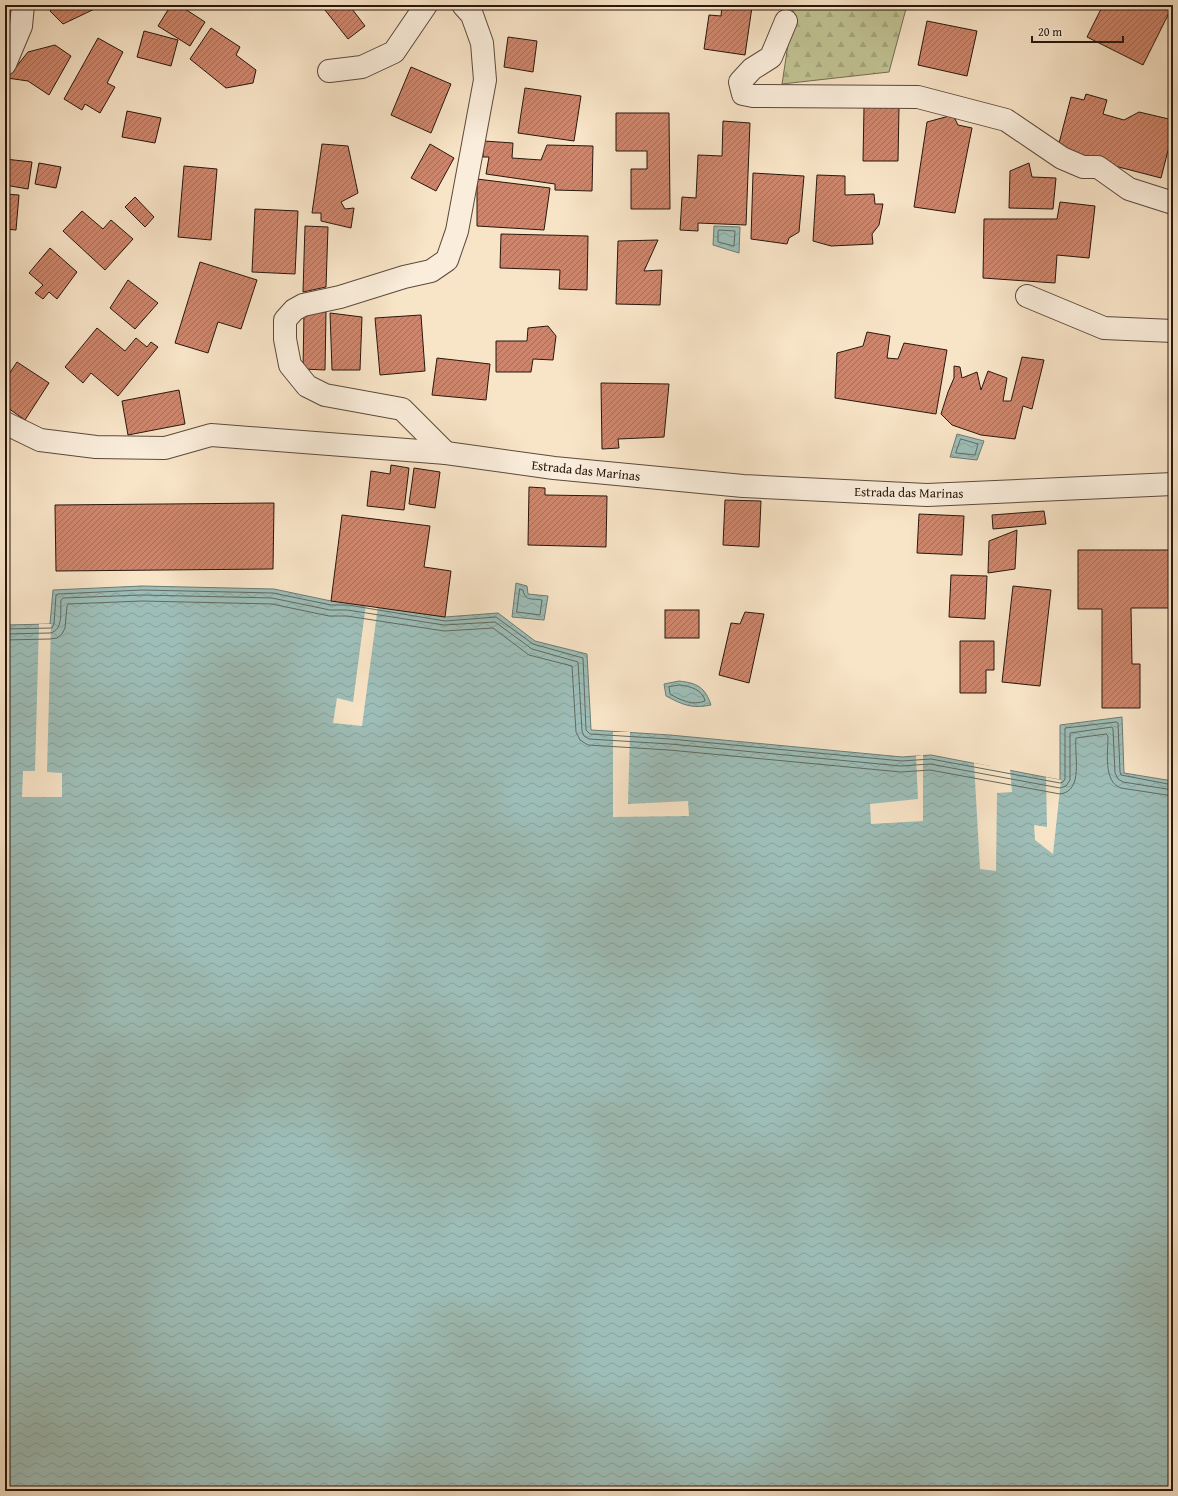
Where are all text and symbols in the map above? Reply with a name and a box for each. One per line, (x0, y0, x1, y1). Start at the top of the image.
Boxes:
scale bar (1032, 18, 1123, 44)
text: 20 m (1038, 23, 1062, 40)
street label: Estrada das Marinas (531, 455, 641, 486)
street label: Estrada das Marinas (854, 482, 964, 503)

